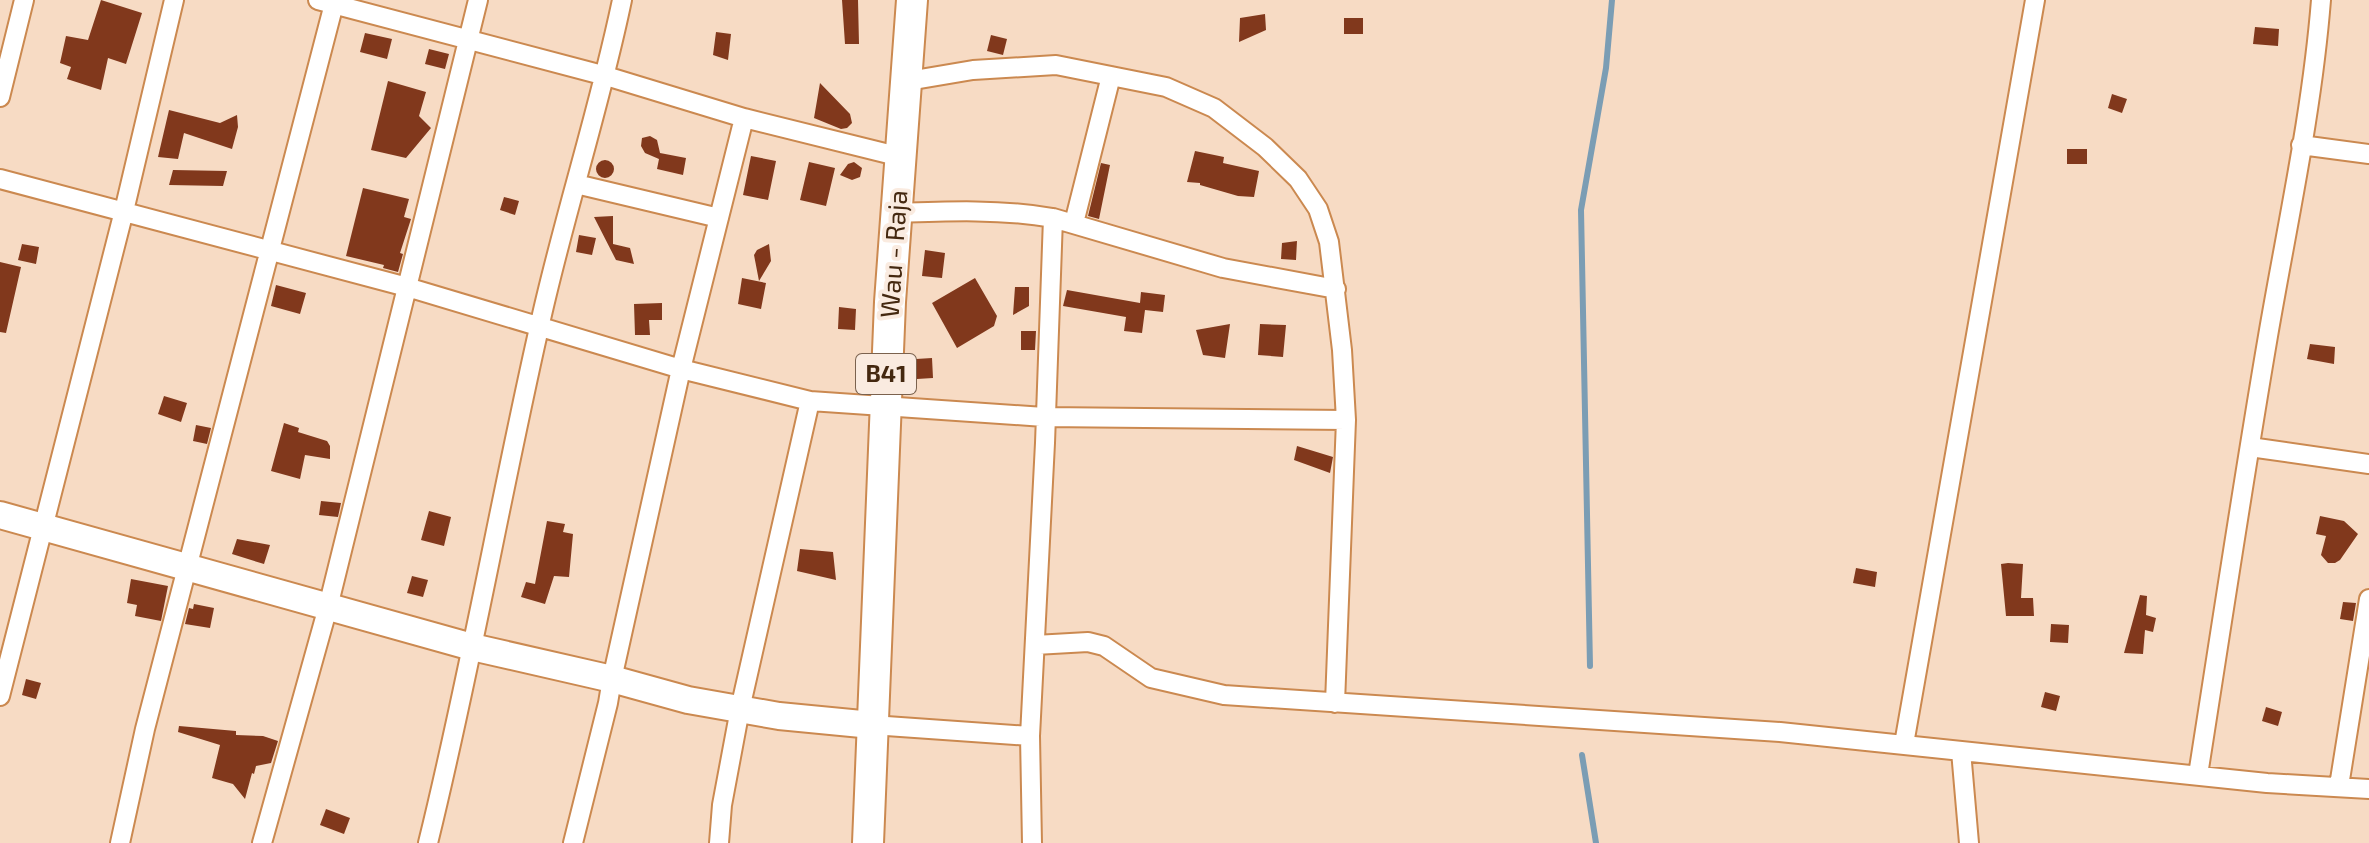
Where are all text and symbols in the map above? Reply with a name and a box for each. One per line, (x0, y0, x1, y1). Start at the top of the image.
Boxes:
street label: Wau - Raja (873, 189, 912, 319)
road number: B41 (856, 354, 916, 394)

